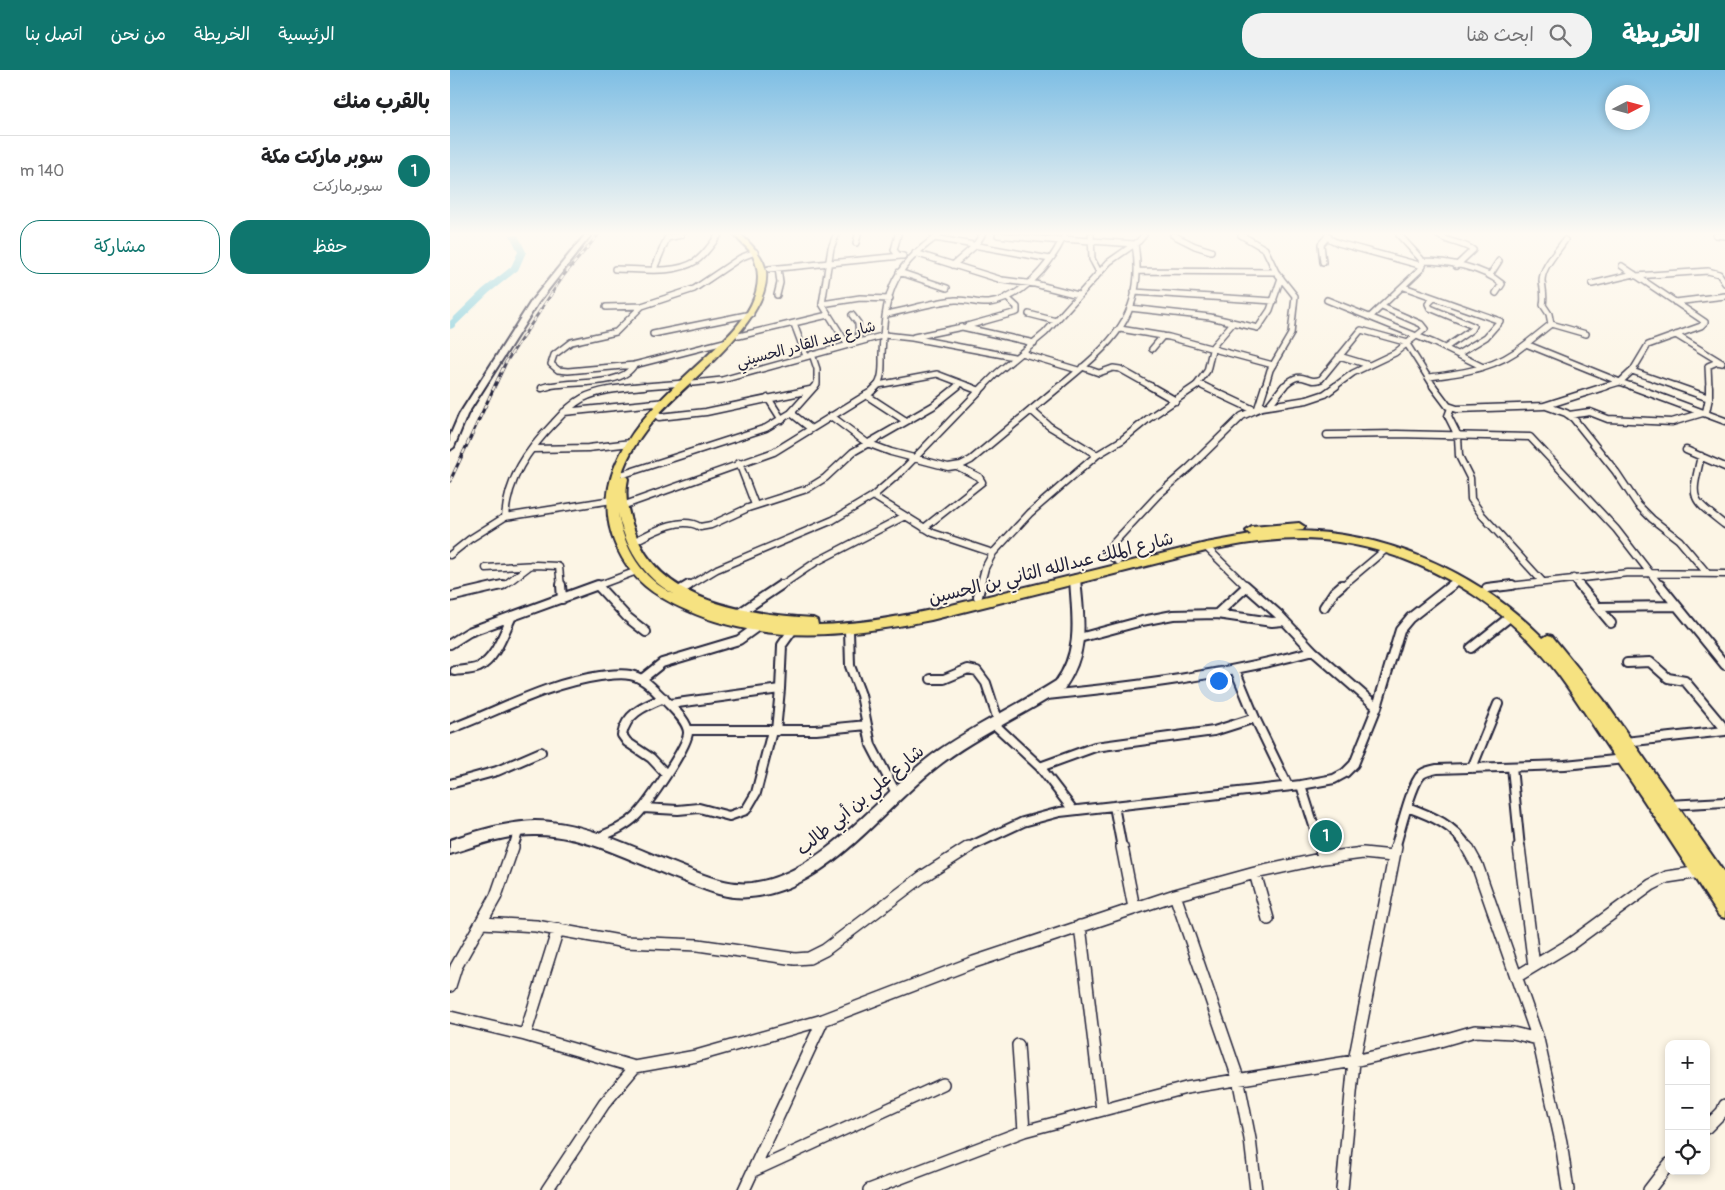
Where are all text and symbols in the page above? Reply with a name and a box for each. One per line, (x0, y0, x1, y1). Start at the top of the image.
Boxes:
search box (1242, 13, 1592, 58)
text: الخريطة (1622, 20, 1700, 49)
icon: search (1546, 21, 1574, 49)
text: اتصل بنا (25, 23, 83, 46)
text: من نحن (111, 23, 166, 46)
text: الخريطة (194, 23, 250, 46)
text: الرئيسية (278, 23, 335, 46)
text: ابحث هنا (1466, 23, 1534, 47)
north arrow (1605, 85, 1650, 130)
text: بالقرب منك (333, 88, 430, 115)
text: سوبر ماركت مكة (261, 145, 383, 169)
text: 140 m (20, 161, 64, 181)
text: 1 (411, 161, 417, 181)
text: سوبرماركت (313, 176, 383, 196)
button: مشاركة (20, 220, 220, 274)
button: حفظ (230, 220, 430, 274)
street label: شارع عبد القادر الحسيني (734, 317, 879, 375)
street label: شارع الملك عبدالله الثاني بن الحسين (926, 527, 1177, 614)
your location (1206, 668, 1232, 694)
street label: شارع علي بن أبي طالب (792, 740, 932, 864)
pin: 1 (1310, 817, 1342, 855)
map controls (1665, 1040, 1710, 1175)
button: + (1665, 1040, 1710, 1085)
button: − (1665, 1085, 1710, 1130)
button: locate (1665, 1130, 1710, 1175)

